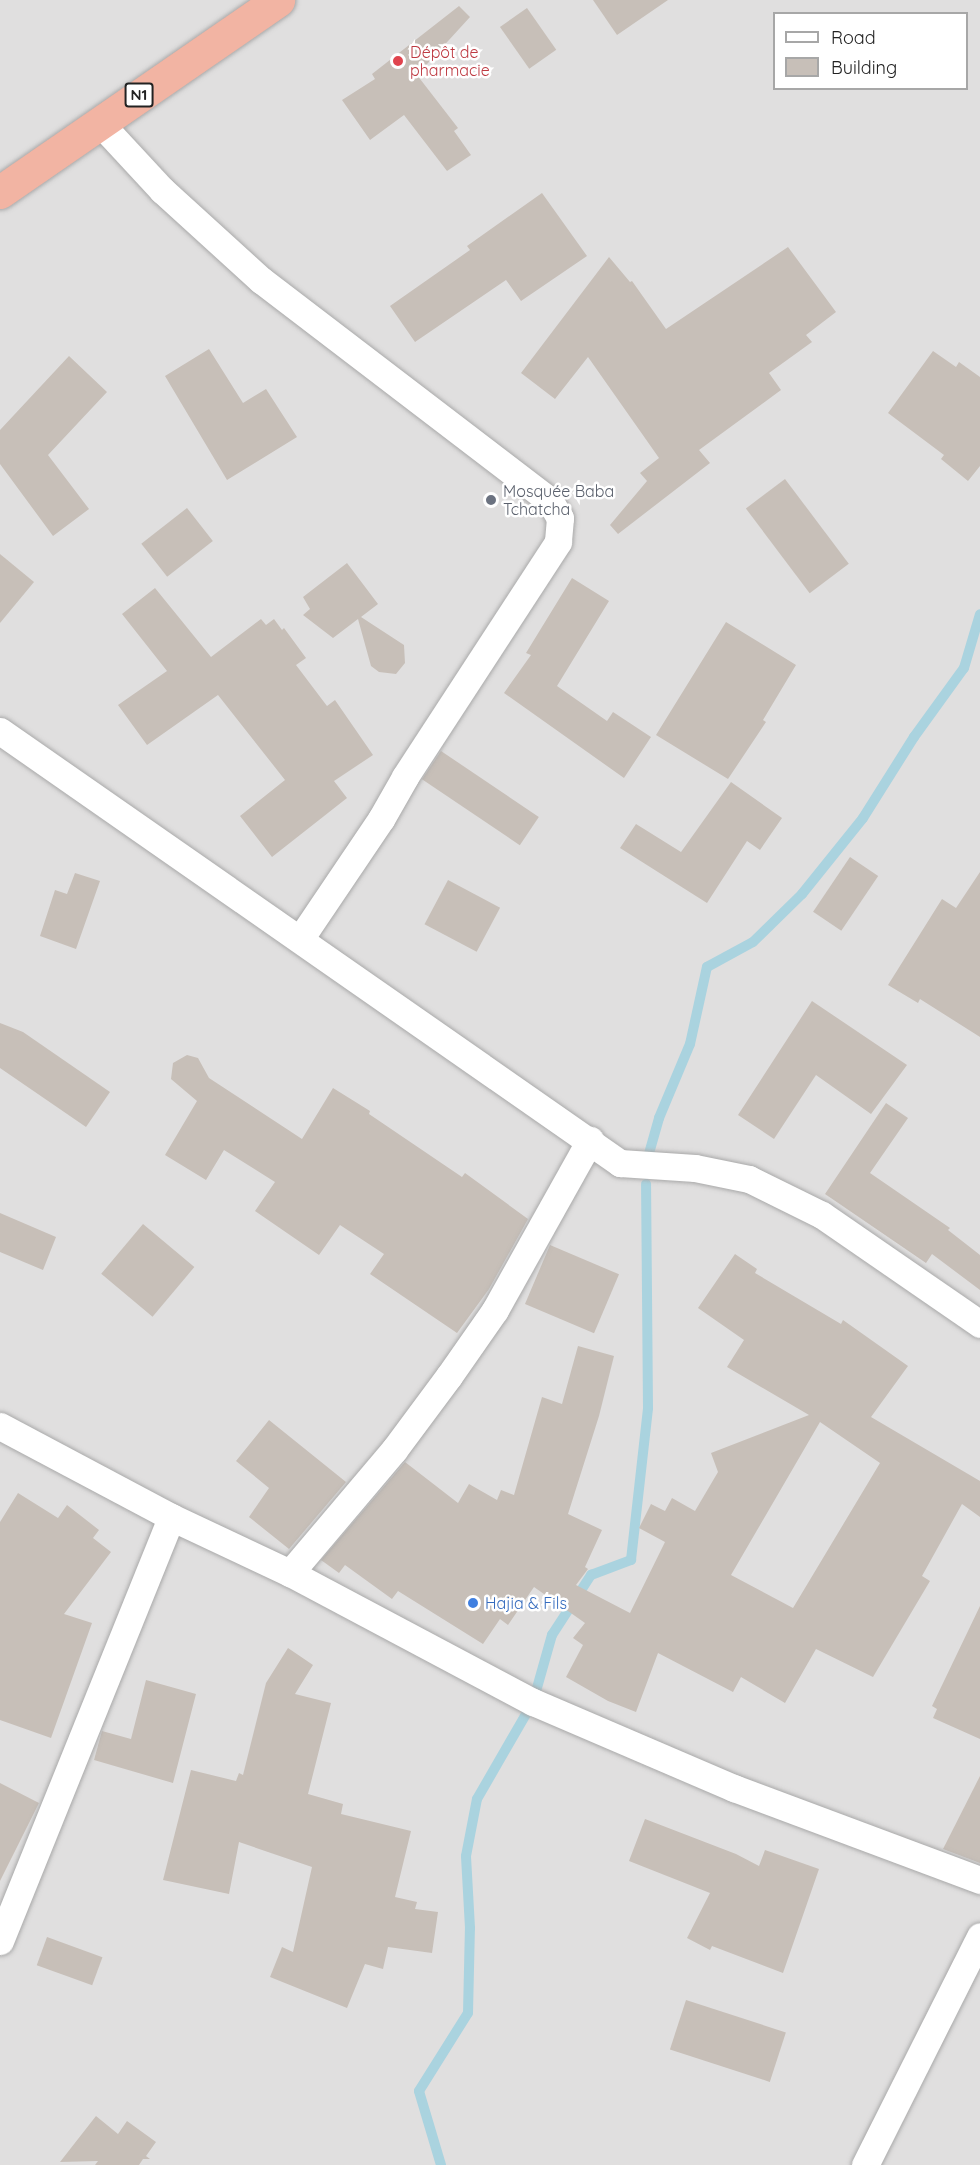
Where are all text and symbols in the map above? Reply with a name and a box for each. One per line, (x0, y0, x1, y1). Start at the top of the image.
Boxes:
legend (773, 12, 968, 90)
text: Road (831, 26, 876, 49)
place label: Dépôt de pharmacie (410, 42, 490, 80)
marker: Dépôt de pharmacie (391, 54, 405, 68)
text: Building (831, 56, 897, 79)
road number: N1 (124, 83, 154, 107)
place label: Mosquée Baba Tchatcha (503, 481, 614, 519)
marker: Mosquée Baba Tchatcha (484, 493, 498, 507)
place label: Hajia & Fils (485, 1593, 567, 1613)
marker: Hajia & Fils (466, 1596, 480, 1610)

